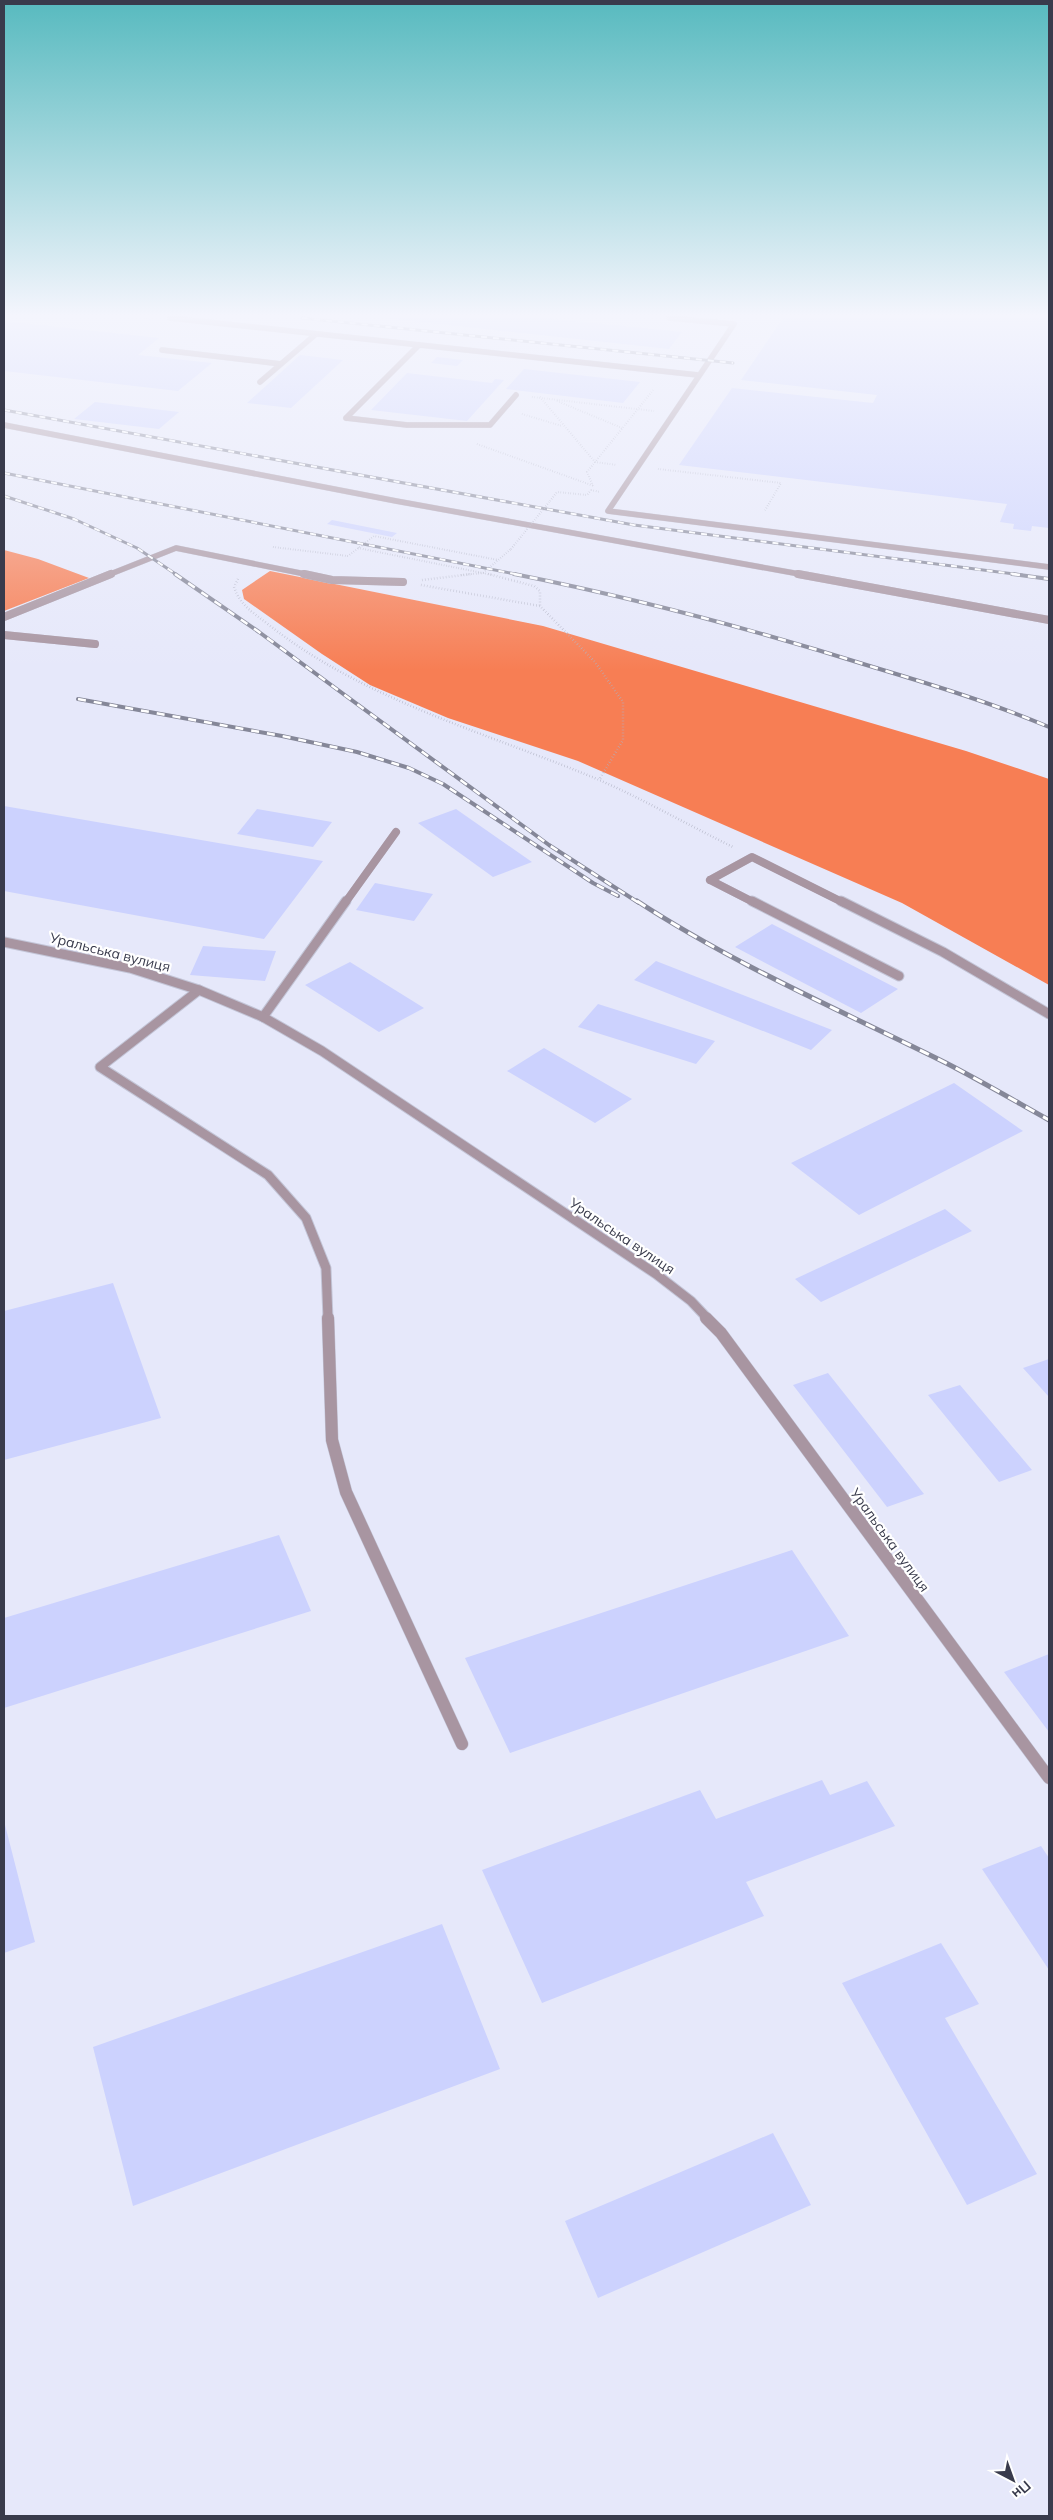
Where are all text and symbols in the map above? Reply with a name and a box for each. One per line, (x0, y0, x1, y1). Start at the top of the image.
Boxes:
street label: Уральська вулиця (47, 928, 172, 976)
street label: Уральська вулиця (565, 1193, 678, 1278)
street label: Уральська вулиця (846, 1484, 934, 1595)
north arrow (988, 2455, 1038, 2505)
text: Пн (1008, 2477, 1035, 2503)

